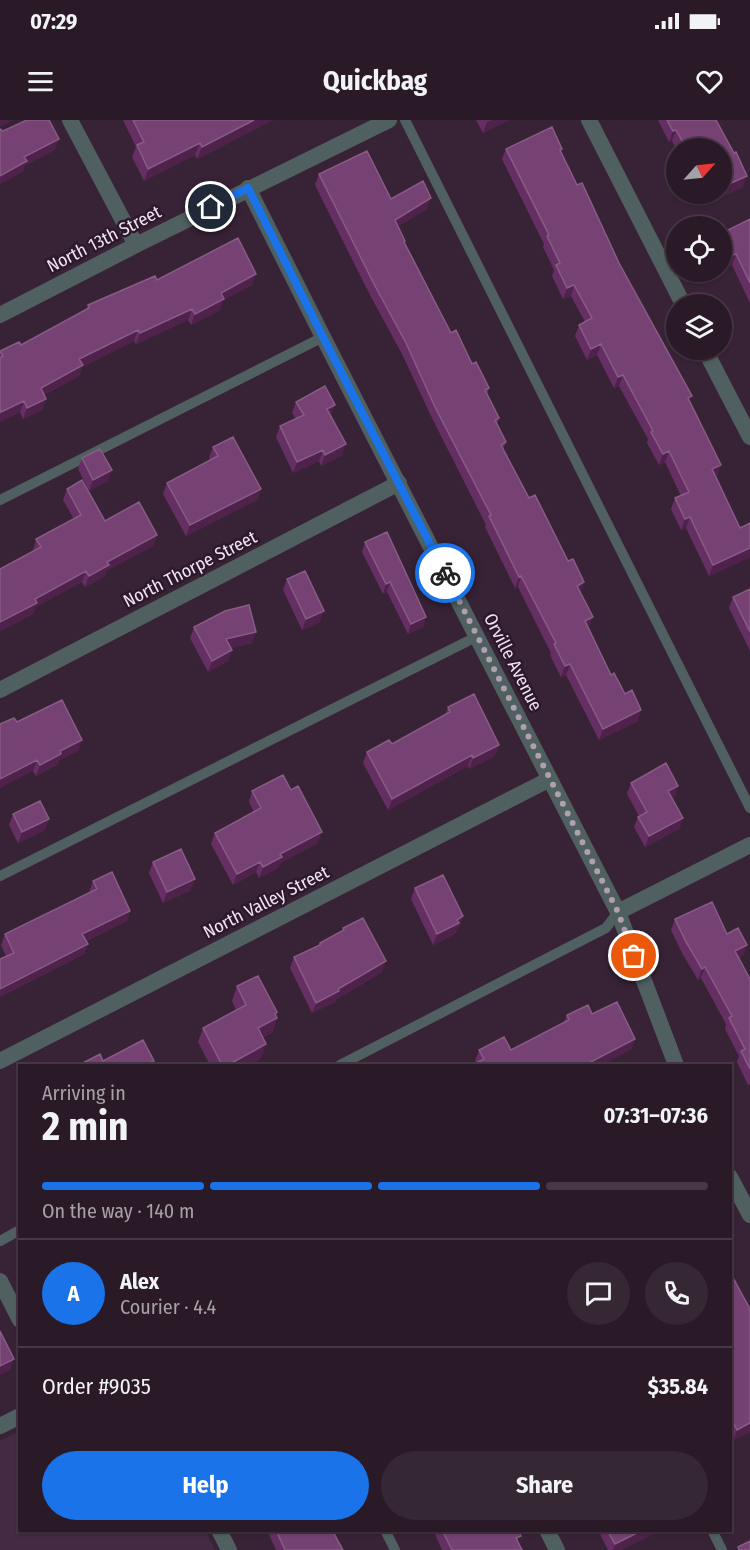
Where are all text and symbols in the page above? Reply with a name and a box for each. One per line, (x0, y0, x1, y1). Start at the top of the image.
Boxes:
text: 07:29 (30, 8, 77, 35)
icon: menu (24, 65, 57, 98)
text: Quickbag (323, 65, 427, 97)
icon: heart (693, 65, 726, 98)
north arrow (666, 138, 732, 204)
map controls (666, 138, 732, 360)
pin (185, 181, 236, 232)
icon: home (194, 190, 227, 223)
street label: North 13th Street (43, 201, 165, 277)
button: locate (666, 216, 732, 282)
button: layers (666, 294, 732, 360)
street label: North Thorpe Street (120, 526, 260, 612)
courier (415, 543, 475, 603)
icon: bike (429, 557, 462, 590)
street label: Orville Avenue (479, 609, 547, 715)
street label: North Valley Street (199, 861, 333, 943)
pin (608, 930, 659, 981)
icon: bag (617, 939, 650, 972)
text: Arriving in (42, 1081, 126, 1105)
text: 07:31–07:36 (604, 1102, 708, 1129)
text: 2 min (42, 1104, 128, 1150)
text: On the way · 140 m (42, 1199, 194, 1223)
button: chat (567, 1262, 630, 1325)
button: phone (645, 1262, 708, 1325)
text: Alex (120, 1268, 159, 1295)
text: A (68, 1280, 79, 1307)
text: Courier · 4.4 (120, 1295, 216, 1319)
text: Order #9035 (42, 1373, 151, 1400)
text: $35.84 (648, 1373, 708, 1400)
button: Help (42, 1451, 369, 1520)
button: Share (381, 1451, 708, 1520)

